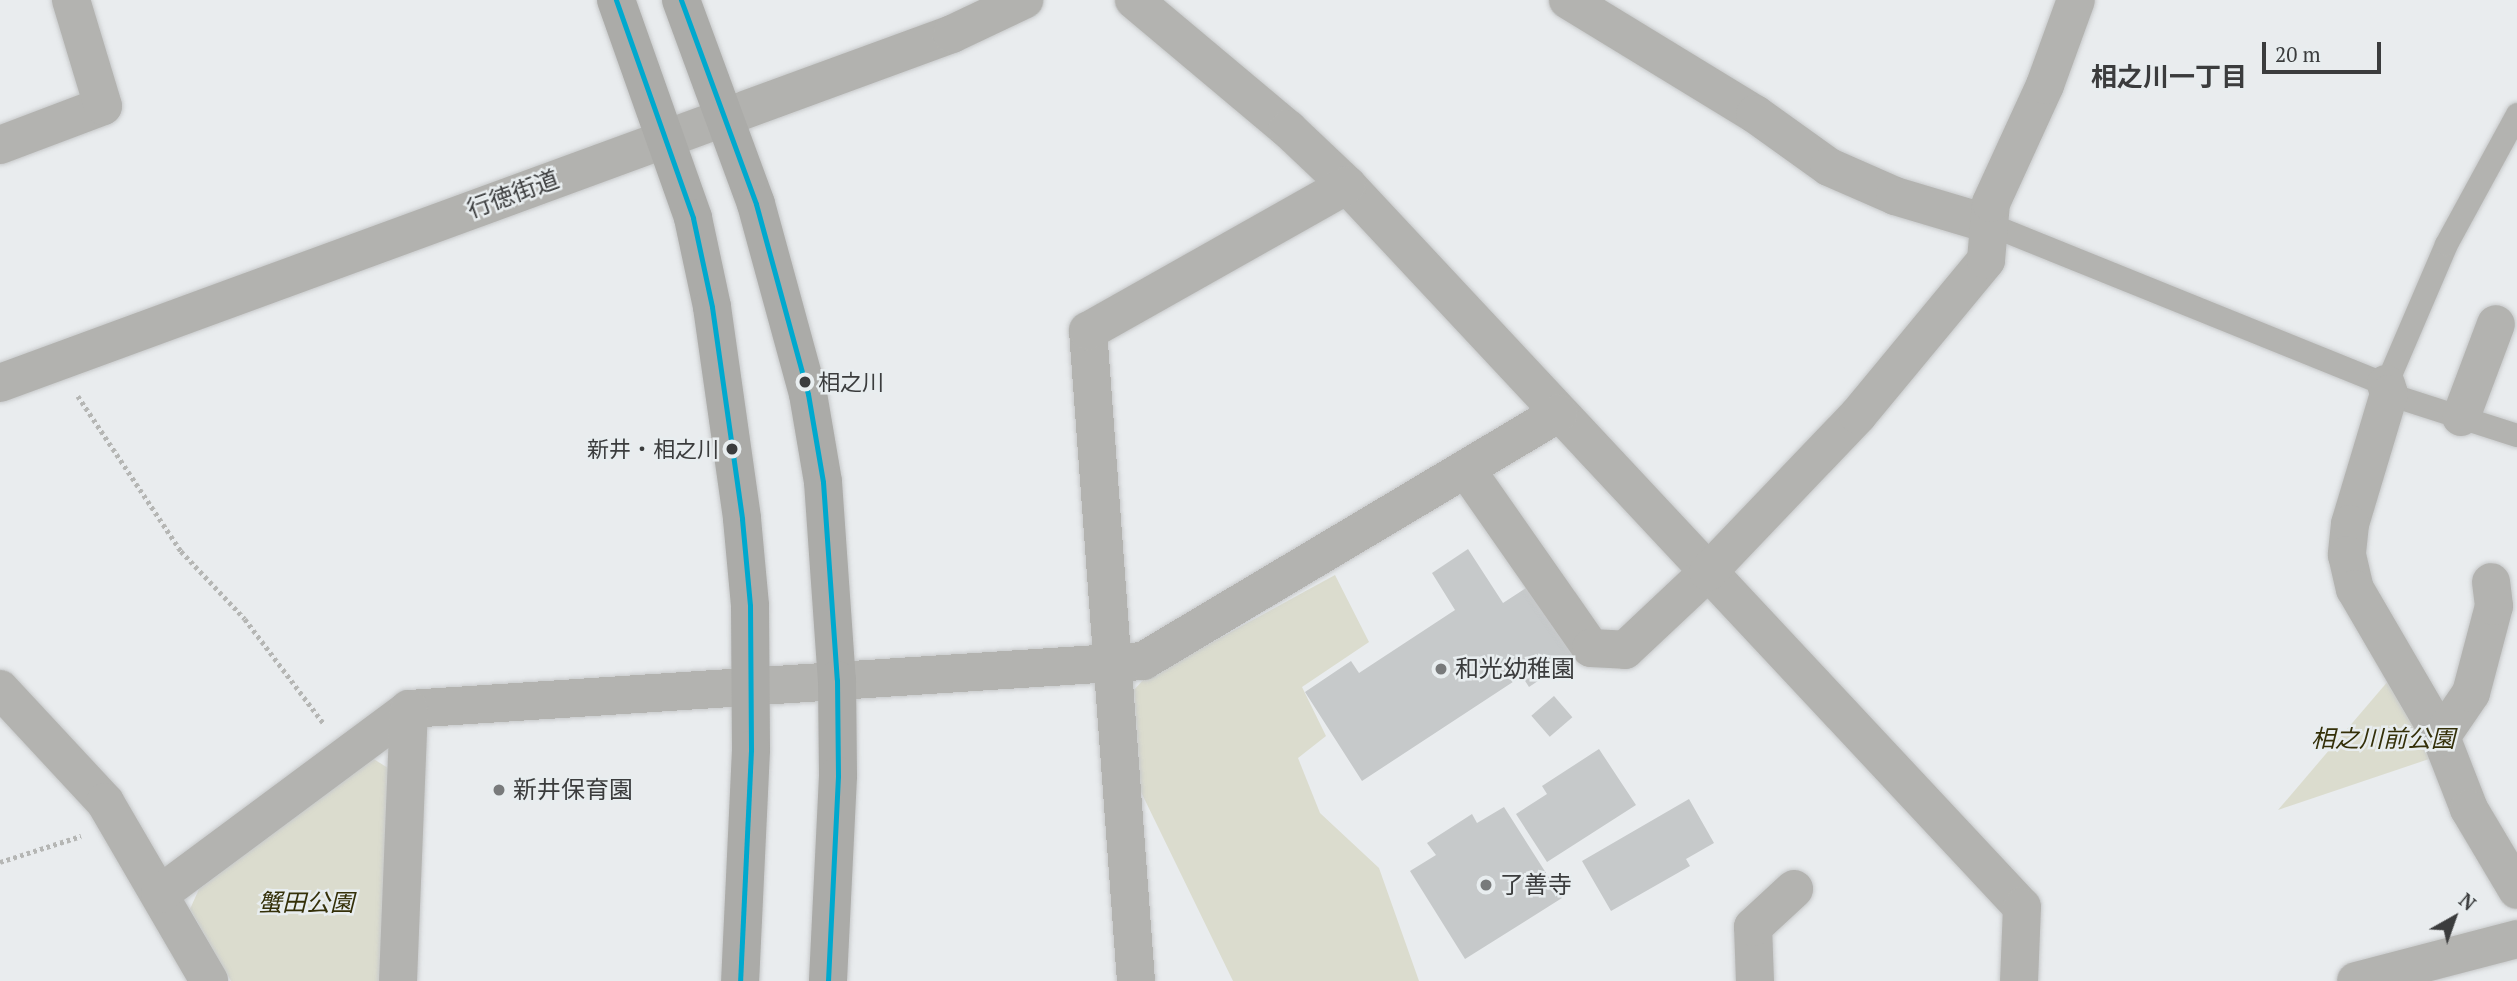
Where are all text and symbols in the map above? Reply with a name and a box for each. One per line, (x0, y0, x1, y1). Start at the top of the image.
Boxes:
scale bar (2265, 28, 2384, 72)
text: 20 m (2275, 40, 2321, 68)
district label: 相之川一丁目 (2091, 61, 2247, 93)
street label: 行徳街道 (463, 164, 563, 224)
place label: 相之川 (818, 369, 884, 395)
marker: 相之川 (798, 375, 812, 389)
place label: 新井・相之川 (587, 436, 719, 462)
marker: 新井・相之川 (725, 442, 739, 456)
place label: 和光幼稚園 (1455, 655, 1575, 683)
marker: 和光幼稚園 (1433, 661, 1449, 677)
park label: 相之川前公園 (2311, 725, 2455, 753)
place label: 新井保育園 (513, 776, 633, 804)
marker: 新井保育園 (491, 782, 507, 798)
place label: 了善寺 (1500, 871, 1572, 899)
marker: 了善寺 (1478, 877, 1494, 893)
north arrow (2419, 883, 2489, 953)
text: N (2454, 887, 2481, 916)
park label: 蟹田公園 (258, 889, 354, 917)

